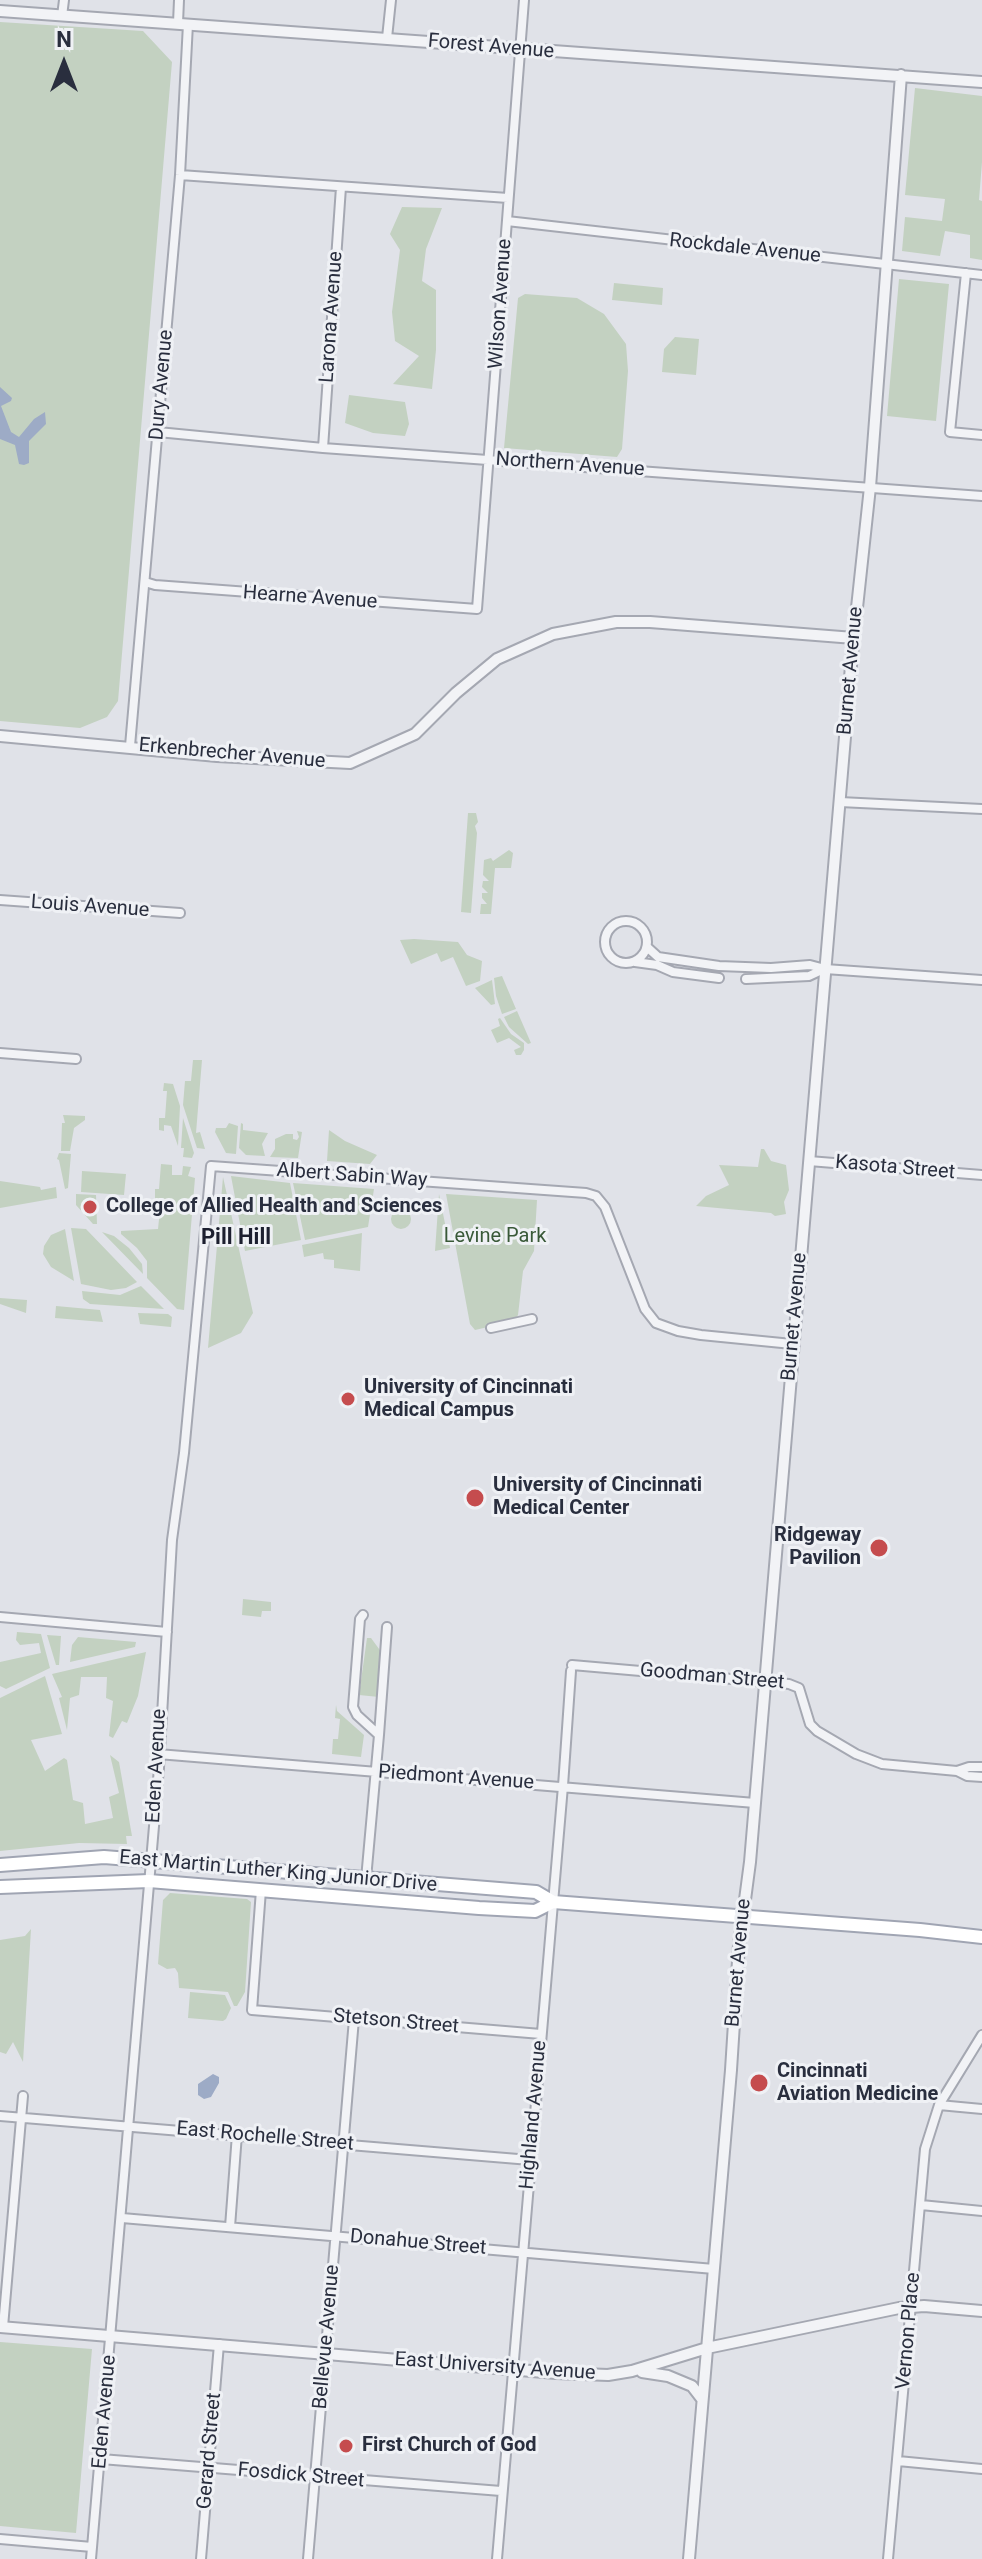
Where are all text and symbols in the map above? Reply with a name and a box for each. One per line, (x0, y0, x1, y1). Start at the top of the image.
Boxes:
north arrow (24, 24, 104, 104)
text: N (56, 27, 72, 52)
street label: Forest Avenue (427, 30, 555, 64)
street label: Rockdale Avenue (668, 229, 822, 269)
street label: Wilson Avenue (484, 238, 518, 370)
street label: Larona Avenue (315, 250, 349, 384)
street label: Dury Avenue (145, 329, 179, 441)
street label: Northern Avenue (495, 448, 645, 482)
street label: Hearne Avenue (242, 581, 378, 615)
street label: Burnet Avenue (833, 606, 869, 736)
street label: Erkenbrecher Avenue (138, 734, 326, 774)
street label: Louis Avenue (30, 891, 150, 923)
street label: Kasota Street (834, 1151, 956, 1185)
street label: Albert Sabin Way (276, 1159, 428, 1193)
place label: College of Allied Health and Sciences (106, 1195, 442, 1219)
marker: College of Allied Health and Sciences (81, 1198, 99, 1216)
district label: Pill Hill (201, 1225, 271, 1251)
park label: Levine Park (444, 1225, 546, 1249)
street label: Burnet Avenue (777, 1252, 813, 1382)
place label: University of Cincinnati Medical Campus (364, 1376, 573, 1423)
marker: University of Cincinnati Medical Campus (339, 1390, 357, 1408)
place label: University of Cincinnati Medical Center (493, 1474, 702, 1521)
marker: University of Cincinnati Medical Center (464, 1487, 486, 1509)
place label: Ridgeway Pavilion (774, 1524, 861, 1571)
marker: Ridgeway Pavilion (868, 1537, 890, 1559)
street label: Goodman Street (639, 1659, 785, 1695)
street label: Eden Avenue (142, 1708, 172, 1824)
street label: Piedmont Avenue (377, 1761, 535, 1795)
street label: East Martin Luther King Junior Drive (118, 1846, 438, 1898)
street label: Burnet Avenue (721, 1898, 757, 2028)
street label: Stetson Street (332, 2005, 460, 2039)
street label: Highland Avenue (516, 2039, 552, 2191)
place label: Cincinnati Aviation Medicine (777, 2060, 938, 2107)
marker: Cincinnati Aviation Medicine (748, 2072, 770, 2094)
street label: East Rochelle Street (175, 2117, 355, 2157)
street label: Donahue Street (349, 2225, 487, 2261)
street label: Bellevue Avenue (309, 2264, 345, 2410)
street label: Vernon Place (892, 2271, 926, 2391)
street label: East University Avenue (394, 2348, 596, 2386)
street label: Eden Avenue (88, 2354, 122, 2470)
street label: Gerard Street (193, 2392, 227, 2510)
place label: First Church of God (362, 2434, 536, 2458)
marker: First Church of God (337, 2437, 355, 2455)
street label: Fosdick Street (237, 2459, 365, 2493)

